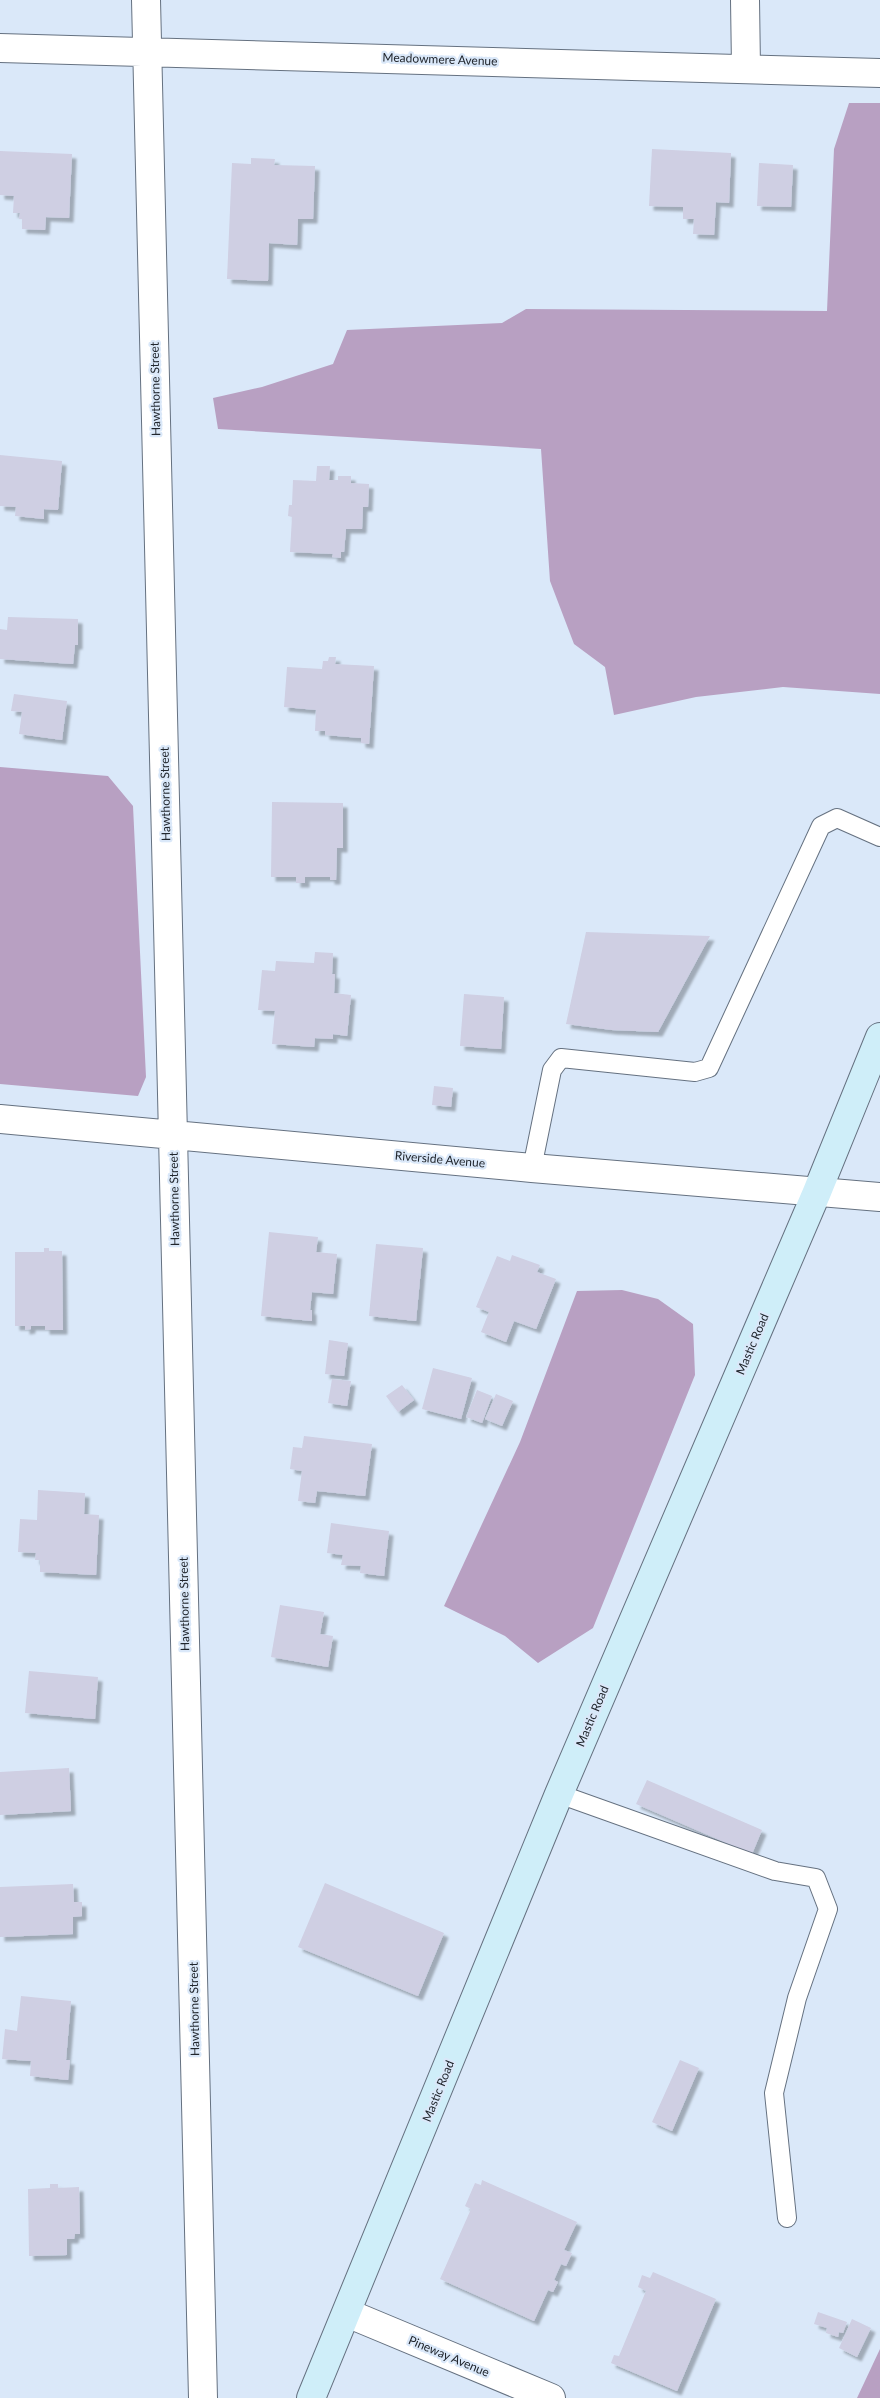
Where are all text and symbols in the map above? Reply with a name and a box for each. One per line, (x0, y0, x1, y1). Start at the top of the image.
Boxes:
street label: Meadowmere Avenue (382, 49, 498, 69)
street label: Hawthorne Street (147, 341, 163, 436)
street label: Hawthorne Street (157, 746, 173, 841)
street label: Riverside Avenue (394, 1148, 486, 1170)
street label: Hawthorne Street (166, 1151, 182, 1246)
street label: Mastic Road (732, 1311, 772, 1377)
street label: Hawthorne Street (176, 1556, 192, 1651)
street label: Mastic Road (572, 1683, 612, 1749)
street label: Hawthorne Street (186, 1961, 202, 2056)
street label: Mastic Road (419, 2058, 457, 2124)
street label: Pineway Avenue (406, 2332, 492, 2380)

